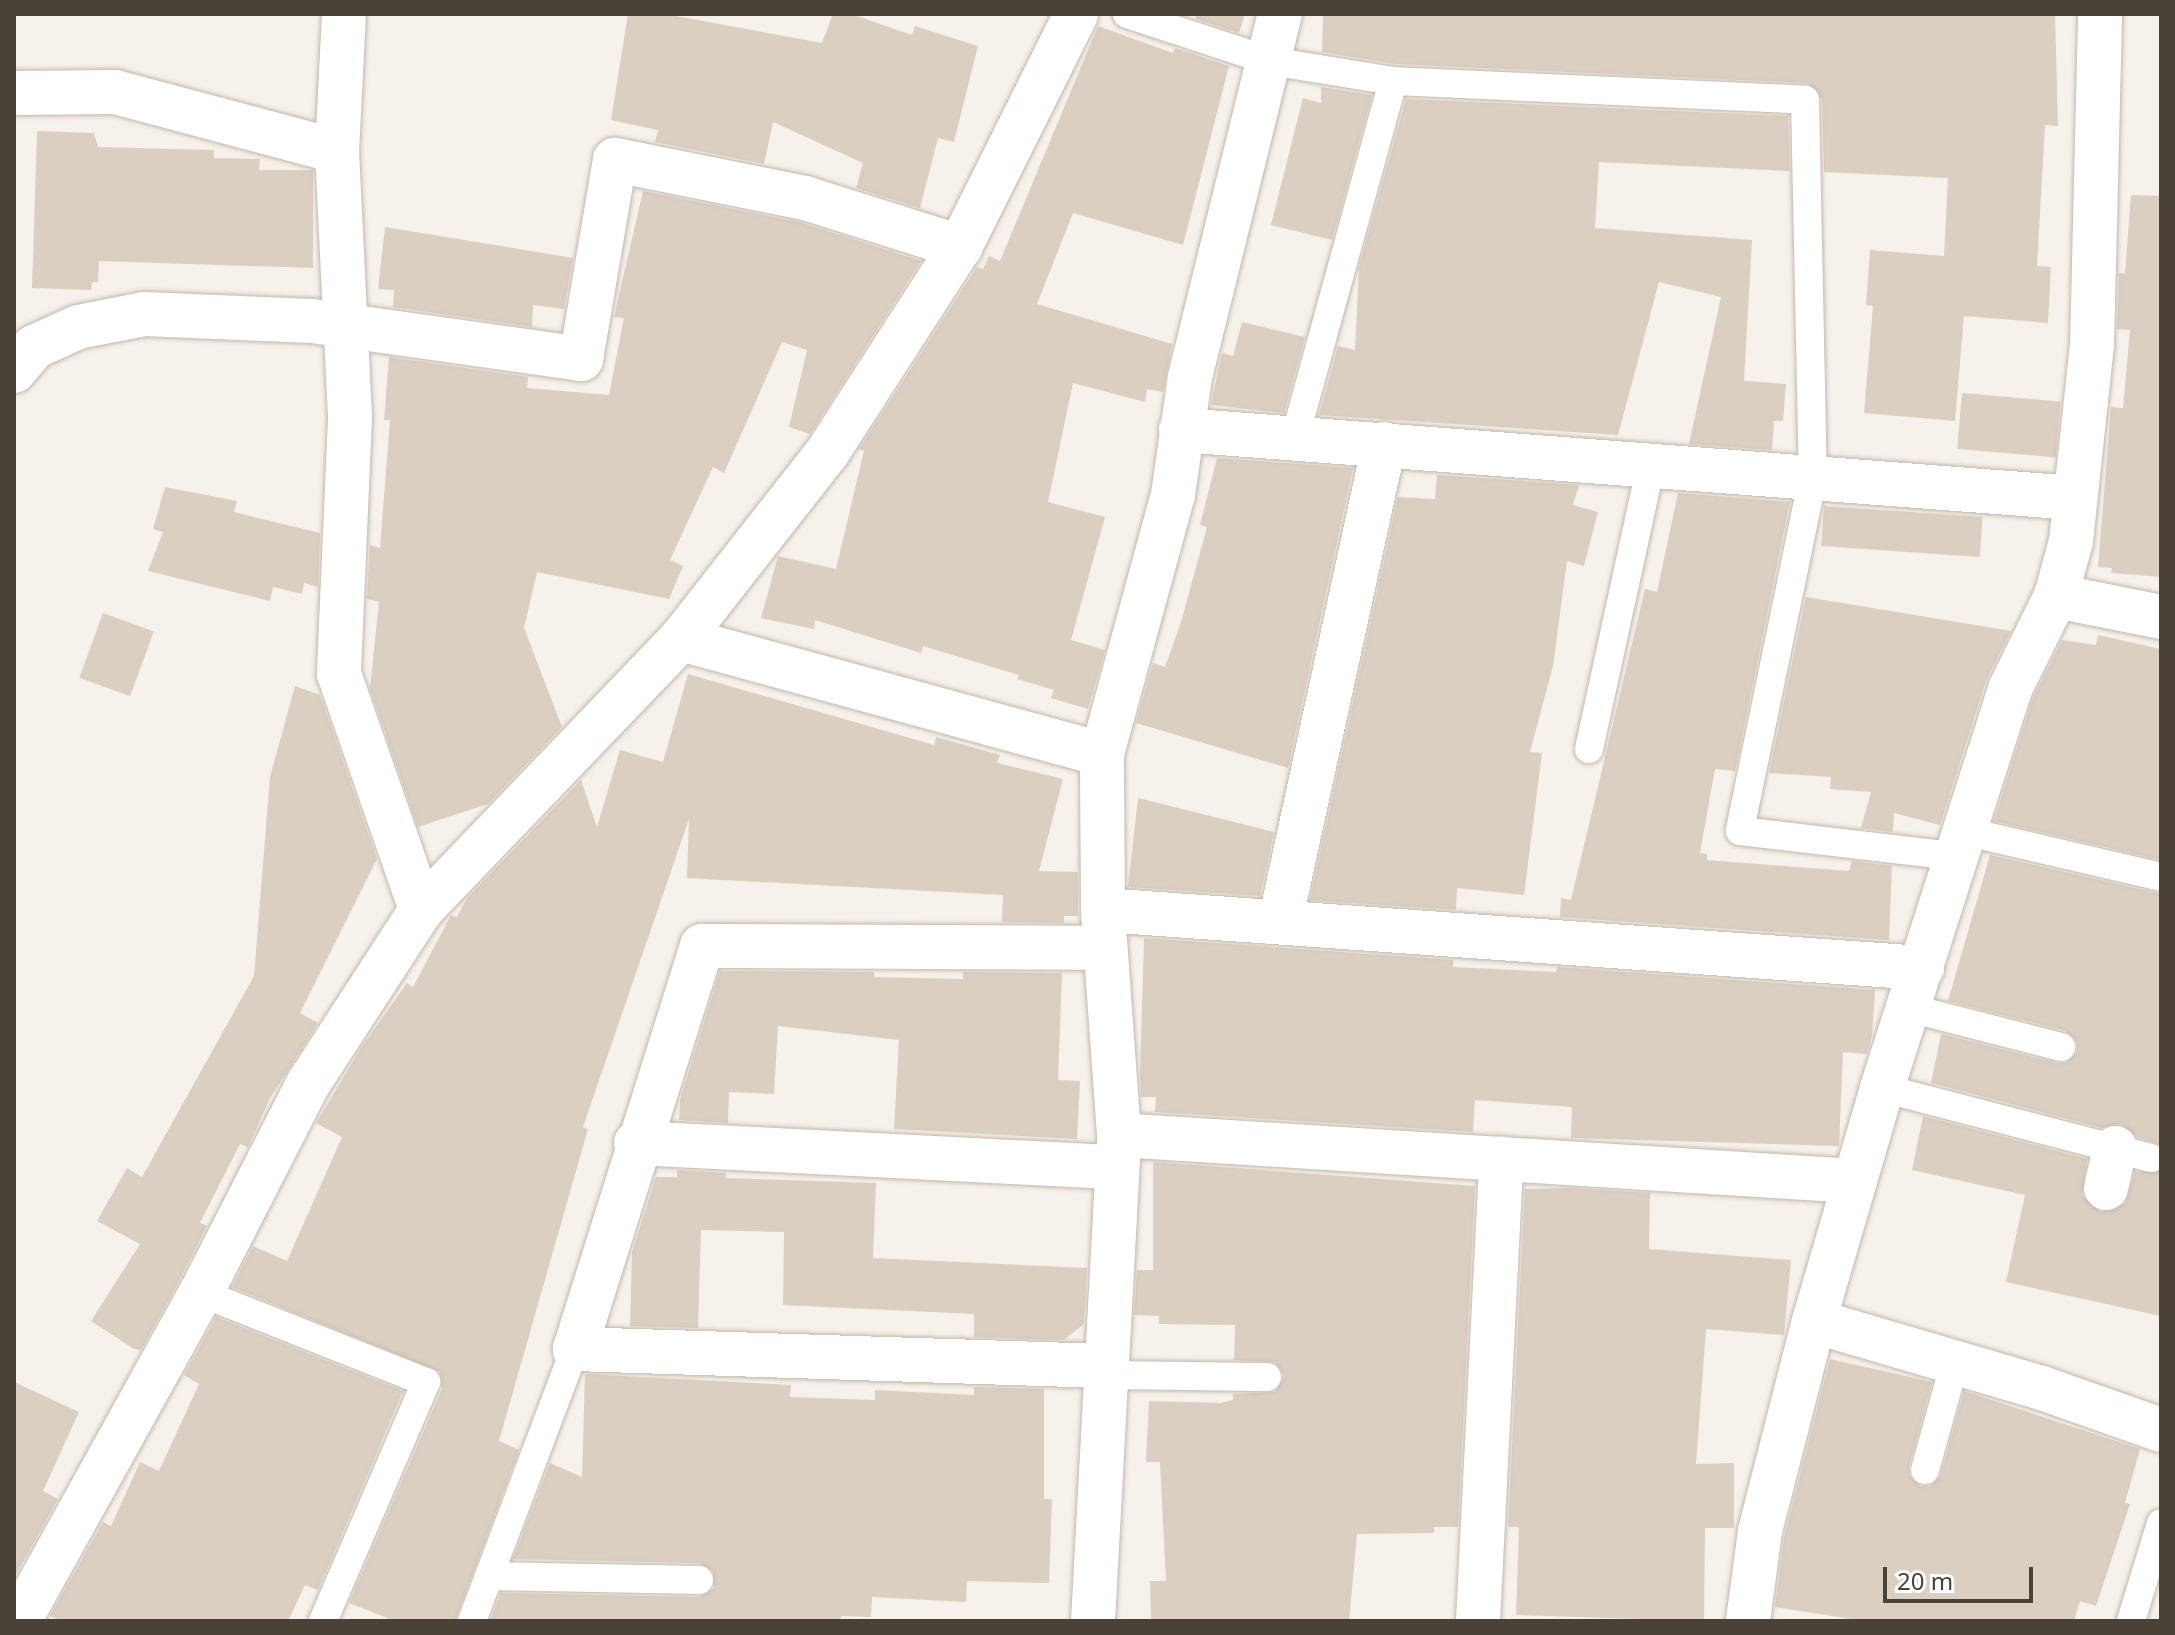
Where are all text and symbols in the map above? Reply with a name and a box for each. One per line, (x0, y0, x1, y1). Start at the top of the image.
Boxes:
scale bar (1887, 1551, 2037, 1601)
text: 20 m (1897, 1564, 1953, 1597)

